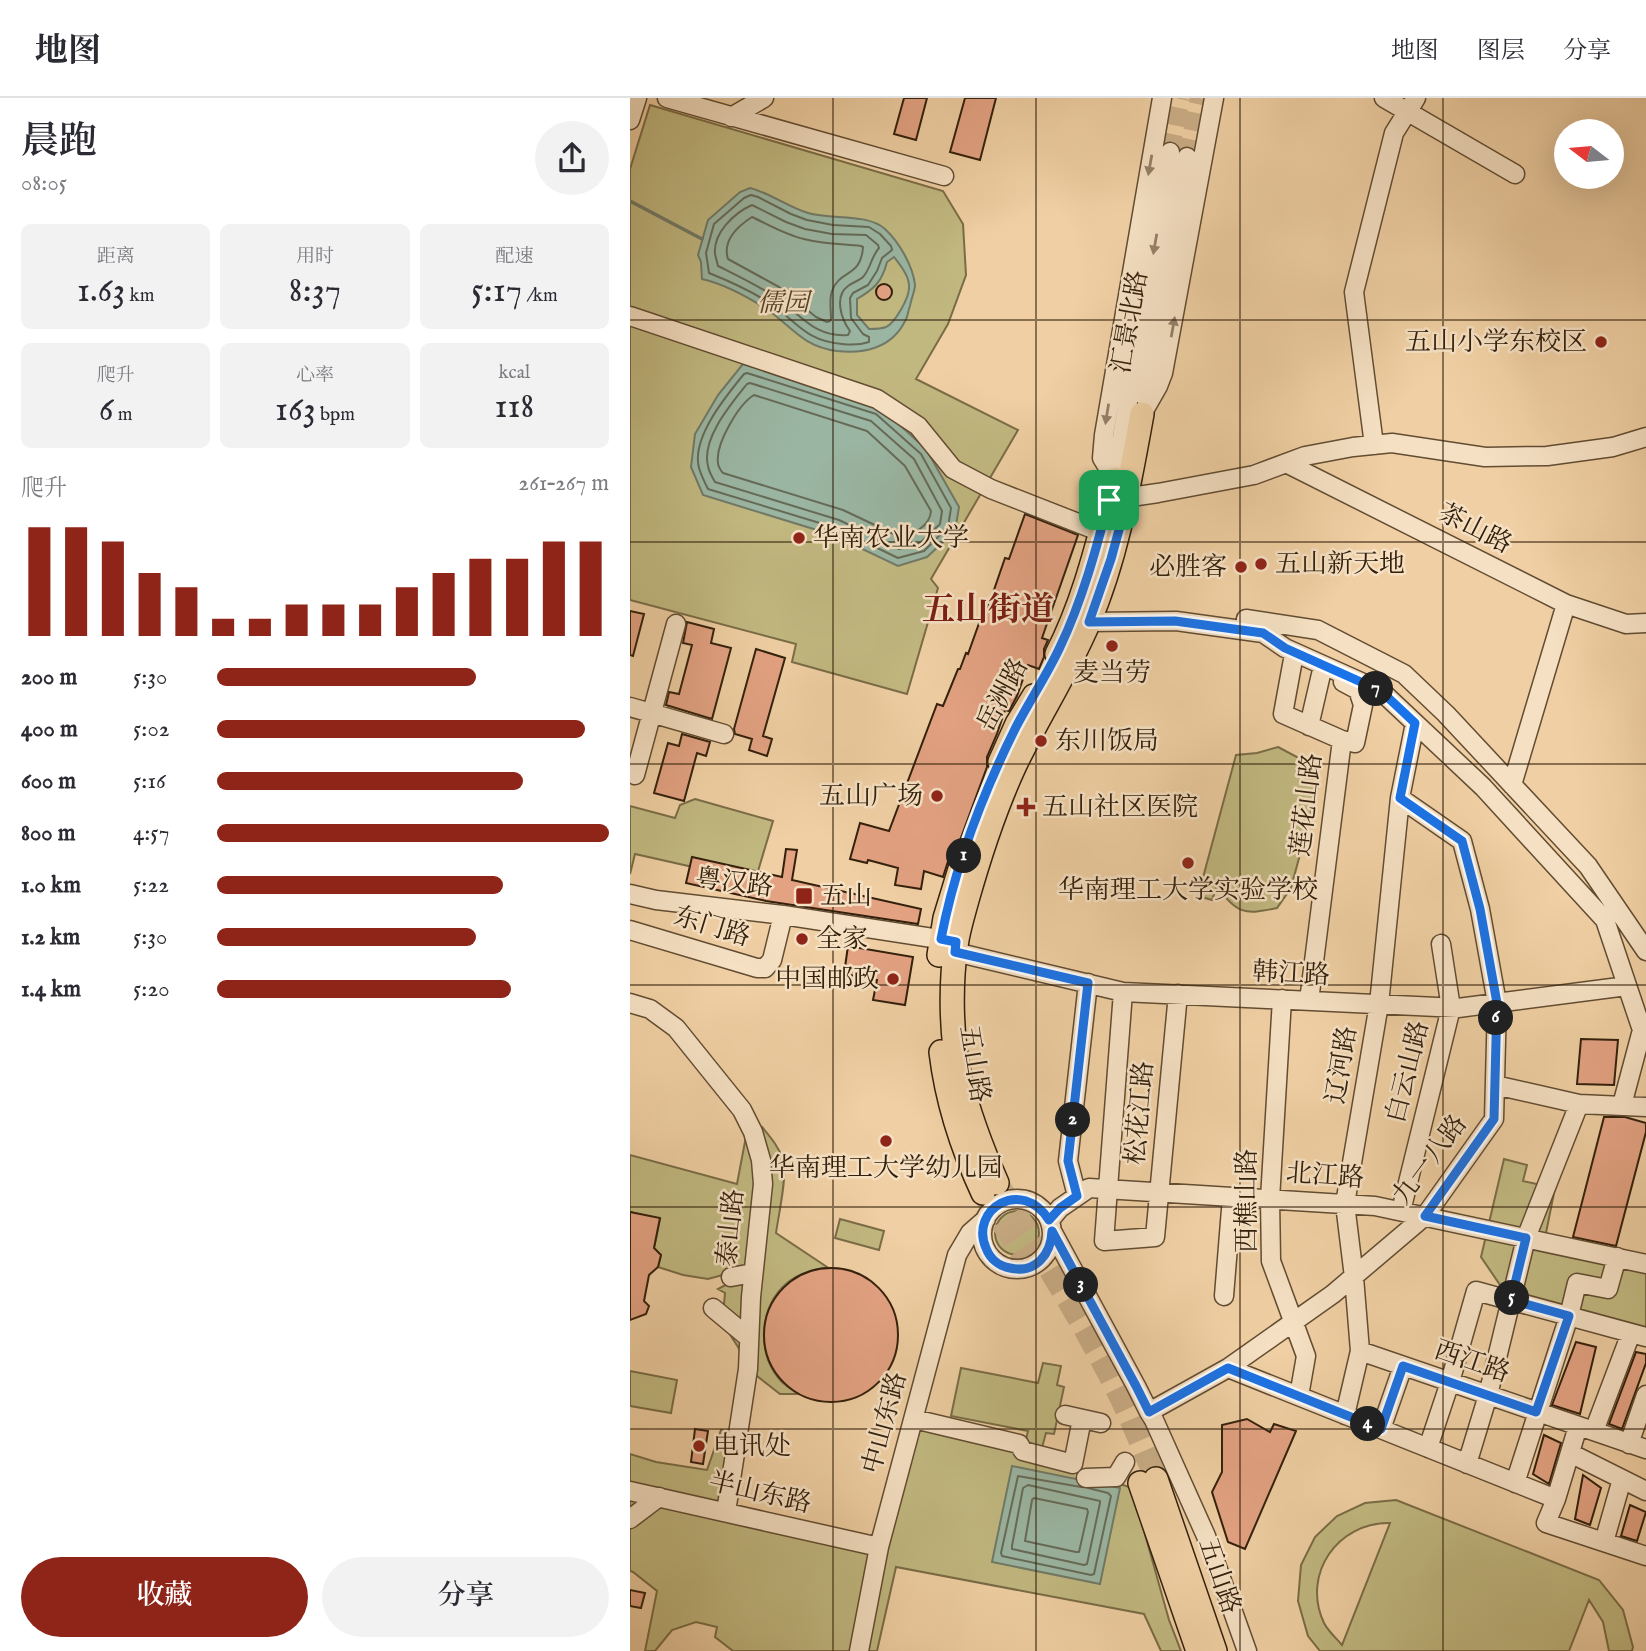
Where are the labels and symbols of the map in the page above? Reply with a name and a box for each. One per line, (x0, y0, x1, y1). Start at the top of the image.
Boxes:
north arrow (1554, 119, 1624, 189)
one-way arrow (1144, 154, 1155, 176)
one-way arrow (1149, 233, 1160, 255)
street label: 汇景北路 (1105, 268, 1155, 376)
park label: 儒园 (757, 287, 813, 320)
one-way arrow (1167, 316, 1178, 338)
place label: 五山小学东校区 (1405, 326, 1587, 359)
marker: 五山小学东校区 (1593, 334, 1609, 350)
one-way arrow (1101, 403, 1112, 425)
pin (1079, 470, 1139, 530)
street label: 茶山路 (1433, 497, 1517, 561)
place label: 华南农业大学 (813, 522, 969, 555)
marker: 华南农业大学 (791, 530, 807, 546)
place label: 五山新天地 (1275, 548, 1405, 581)
place label: 必胜客 (1149, 551, 1227, 584)
marker: 五山新天地 (1253, 556, 1269, 572)
marker: 必胜客 (1233, 559, 1249, 575)
district label: 五山街道 (922, 590, 1054, 632)
marker: 麦当劳 (1104, 638, 1120, 654)
street label: 岳洲路 (970, 653, 1036, 737)
place label: 麦当劳 (1073, 657, 1151, 690)
pin: 7 (1358, 672, 1394, 706)
place label: 东川饭局 (1055, 725, 1159, 758)
marker: 东川饭局 (1033, 733, 1049, 749)
street label: 莲花山路 (1284, 751, 1330, 859)
place label: 五山广场 (819, 780, 923, 813)
marker: 五山广场 (929, 788, 945, 804)
place label: 五山社区医院 (1042, 791, 1198, 824)
marker: 五山社区医院 (1016, 797, 1036, 817)
pin: 1 (946, 838, 982, 874)
marker: 华南理工大学实验学校 (1180, 855, 1196, 871)
street label: 粤汉路 (693, 862, 775, 904)
place label: 华南理工大学实验学校 (1058, 874, 1318, 907)
place label: 五山 (820, 880, 872, 913)
marker: 五山 (794, 886, 814, 906)
street label: 东门路 (670, 900, 754, 954)
place label: 全家 (816, 923, 868, 956)
marker: 全家 (794, 931, 810, 947)
street label: 韩江路 (1251, 955, 1331, 993)
place label: 中国邮政 (775, 963, 879, 996)
marker: 中国邮政 (885, 971, 901, 987)
pin: 6 (1478, 1000, 1514, 1035)
street label: 白云山路 (1379, 1018, 1437, 1126)
street label: 五山路 (952, 1023, 996, 1105)
street label: 辽河路 (1320, 1024, 1364, 1106)
street label: 松花江路 (1119, 1060, 1161, 1166)
pin: 2 (1056, 1102, 1090, 1138)
street label: 九一八路 (1386, 1109, 1474, 1211)
marker: 华南理工大学幼儿园 (878, 1133, 894, 1149)
street label: 西樵山路 (1231, 1149, 1264, 1253)
place label: 华南理工大学幼儿园 (769, 1152, 1003, 1185)
street label: 北江路 (1285, 1157, 1365, 1195)
street label: 泰山路 (711, 1187, 751, 1269)
pin: 3 (1064, 1268, 1098, 1302)
pin: 5 (1494, 1280, 1530, 1316)
street label: 西江路 (1430, 1334, 1514, 1390)
street label: 中山东路 (856, 1368, 914, 1478)
pin: 4 (1350, 1406, 1386, 1442)
place label: 电讯处 (713, 1430, 791, 1463)
marker: 电讯处 (691, 1438, 707, 1454)
street label: 半山东路 (706, 1465, 814, 1521)
street label: 五山路 (1191, 1534, 1247, 1618)

